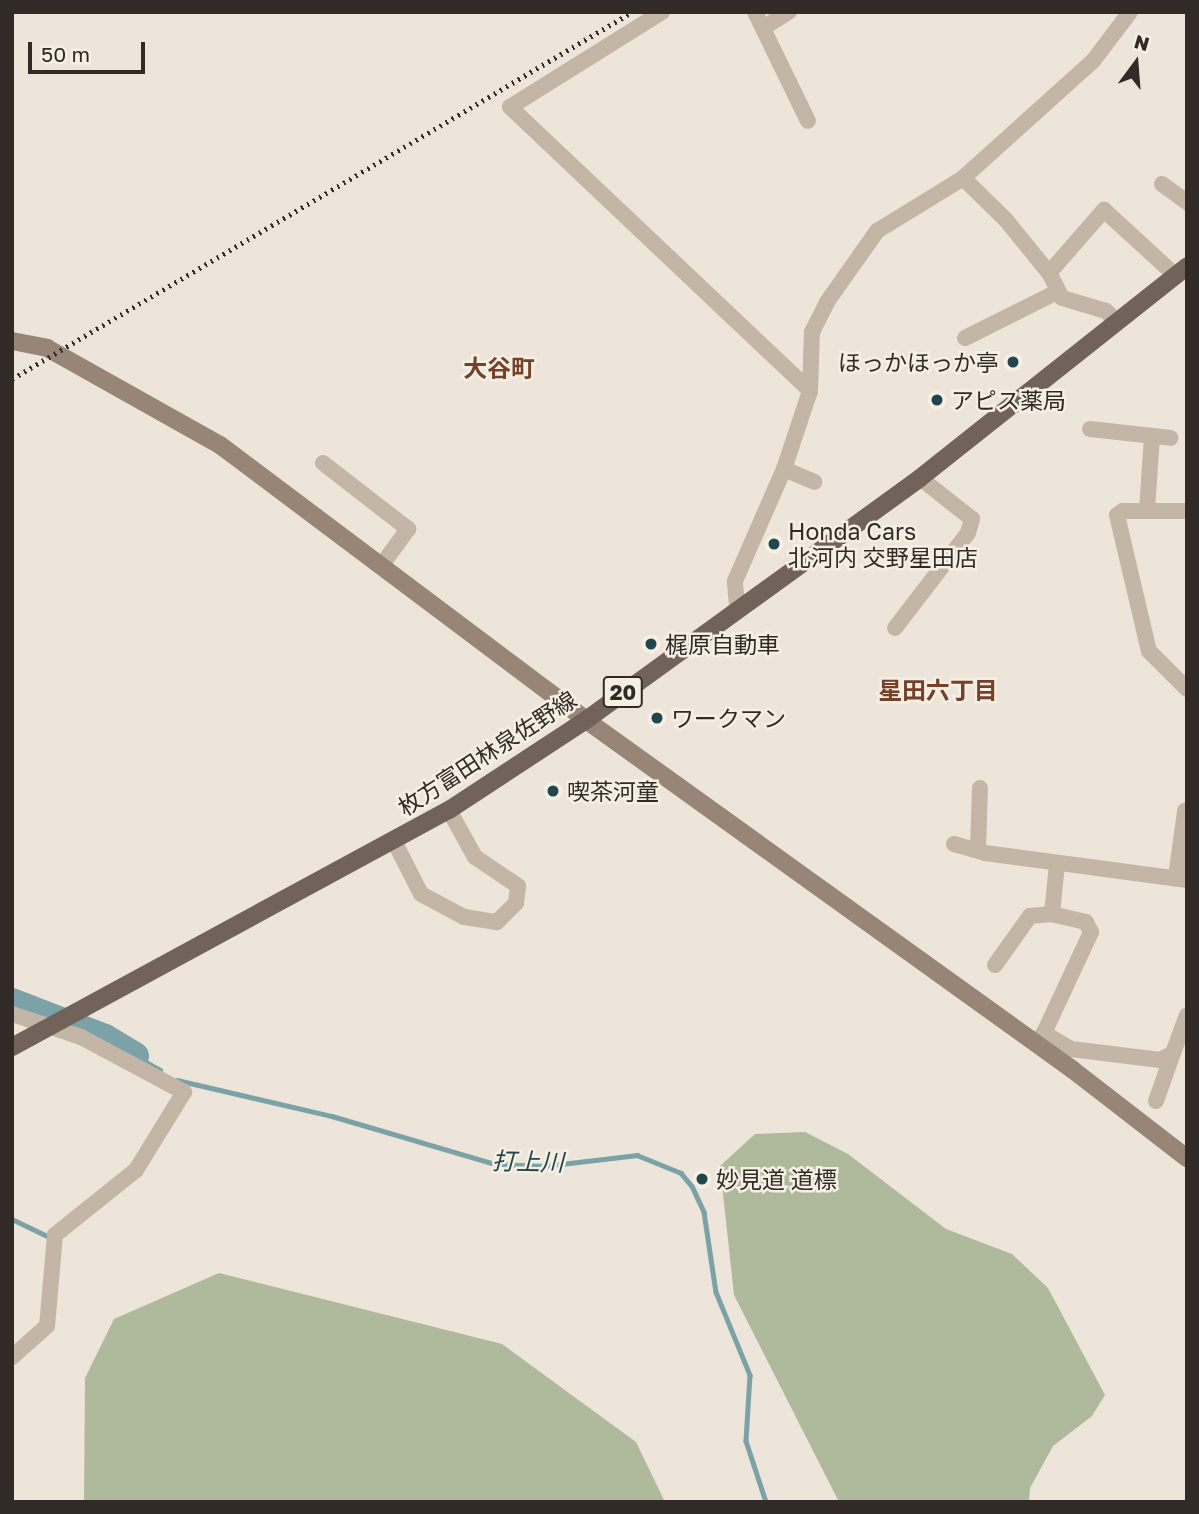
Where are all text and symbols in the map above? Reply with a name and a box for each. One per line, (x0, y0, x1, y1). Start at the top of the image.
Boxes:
scale bar (32, 28, 149, 72)
north arrow (1101, 28, 1171, 98)
text: N (1132, 29, 1152, 55)
text: 50 m (41, 41, 90, 67)
place label: ほっかほっか亭 (838, 348, 999, 376)
district label: 大谷町 (463, 354, 535, 382)
marker: ほっかほっか亭 (1005, 354, 1021, 370)
place label: アピス薬局 (951, 386, 1066, 414)
marker: アピス薬局 (929, 392, 945, 408)
place label: Honda Cars 北河内 交野星田店 (788, 517, 978, 571)
marker: Honda Cars 北河内 交野星田店 (766, 536, 782, 552)
place label: 梶原自動車 (665, 630, 780, 658)
marker: 梶原自動車 (643, 636, 659, 652)
road number: 20 (602, 674, 644, 710)
district label: 星田六丁目 (878, 676, 998, 704)
street label: 枚方富田林泉佐野線 (393, 685, 581, 821)
place label: ワークマン (671, 704, 786, 732)
marker: ワークマン (649, 710, 665, 726)
place label: 喫茶河童 (567, 777, 659, 805)
marker: 喫茶河童 (545, 783, 561, 799)
water label: 打上川 (492, 1146, 564, 1176)
place label: 妙見道 道標 (716, 1165, 837, 1193)
marker: 妙見道 道標 (694, 1171, 710, 1187)

